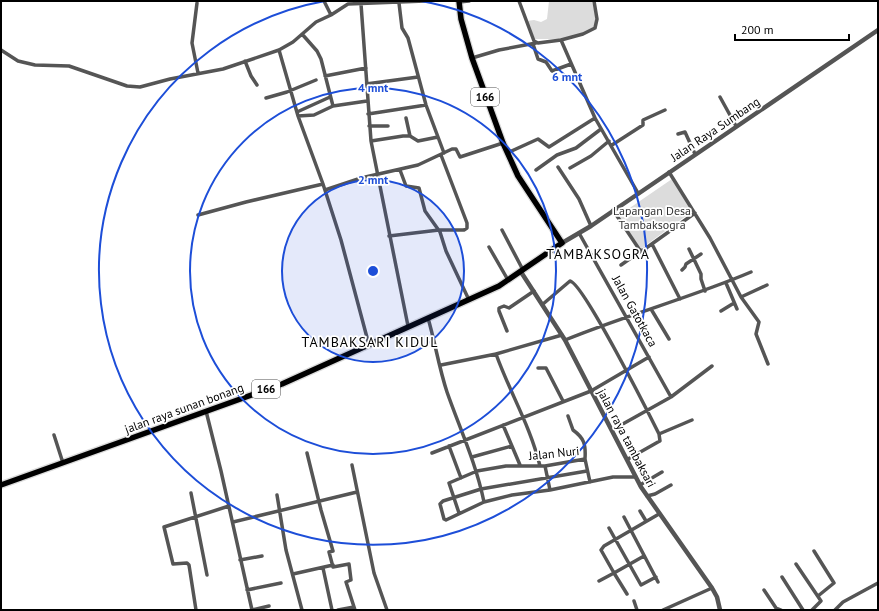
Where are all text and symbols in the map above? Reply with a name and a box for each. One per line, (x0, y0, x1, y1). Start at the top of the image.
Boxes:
scale bar (735, 16, 849, 42)
text: 200 m (741, 22, 774, 37)
text: 6 mnt (552, 69, 583, 84)
text: 4 mnt (358, 80, 389, 95)
road number: 166 (471, 88, 499, 106)
street label: Jalan Raya Sumbang (667, 94, 762, 165)
text: 2 mnt (358, 172, 389, 187)
park label: Lapangan Desa Tambaksogra (613, 203, 691, 232)
district label: TAMBAKSOGRA (546, 245, 650, 263)
centre of rings (366, 264, 380, 278)
street label: Jalan Gatotkaca (609, 272, 661, 349)
district label: TAMBAKSARI KIDUL (302, 333, 438, 351)
street label: jalan raya sunan bonang (123, 380, 245, 436)
road number: 166 (252, 380, 280, 398)
street label: jalan raya tambaksari (595, 386, 659, 490)
street label: Jalan Nuri (527, 443, 580, 463)

